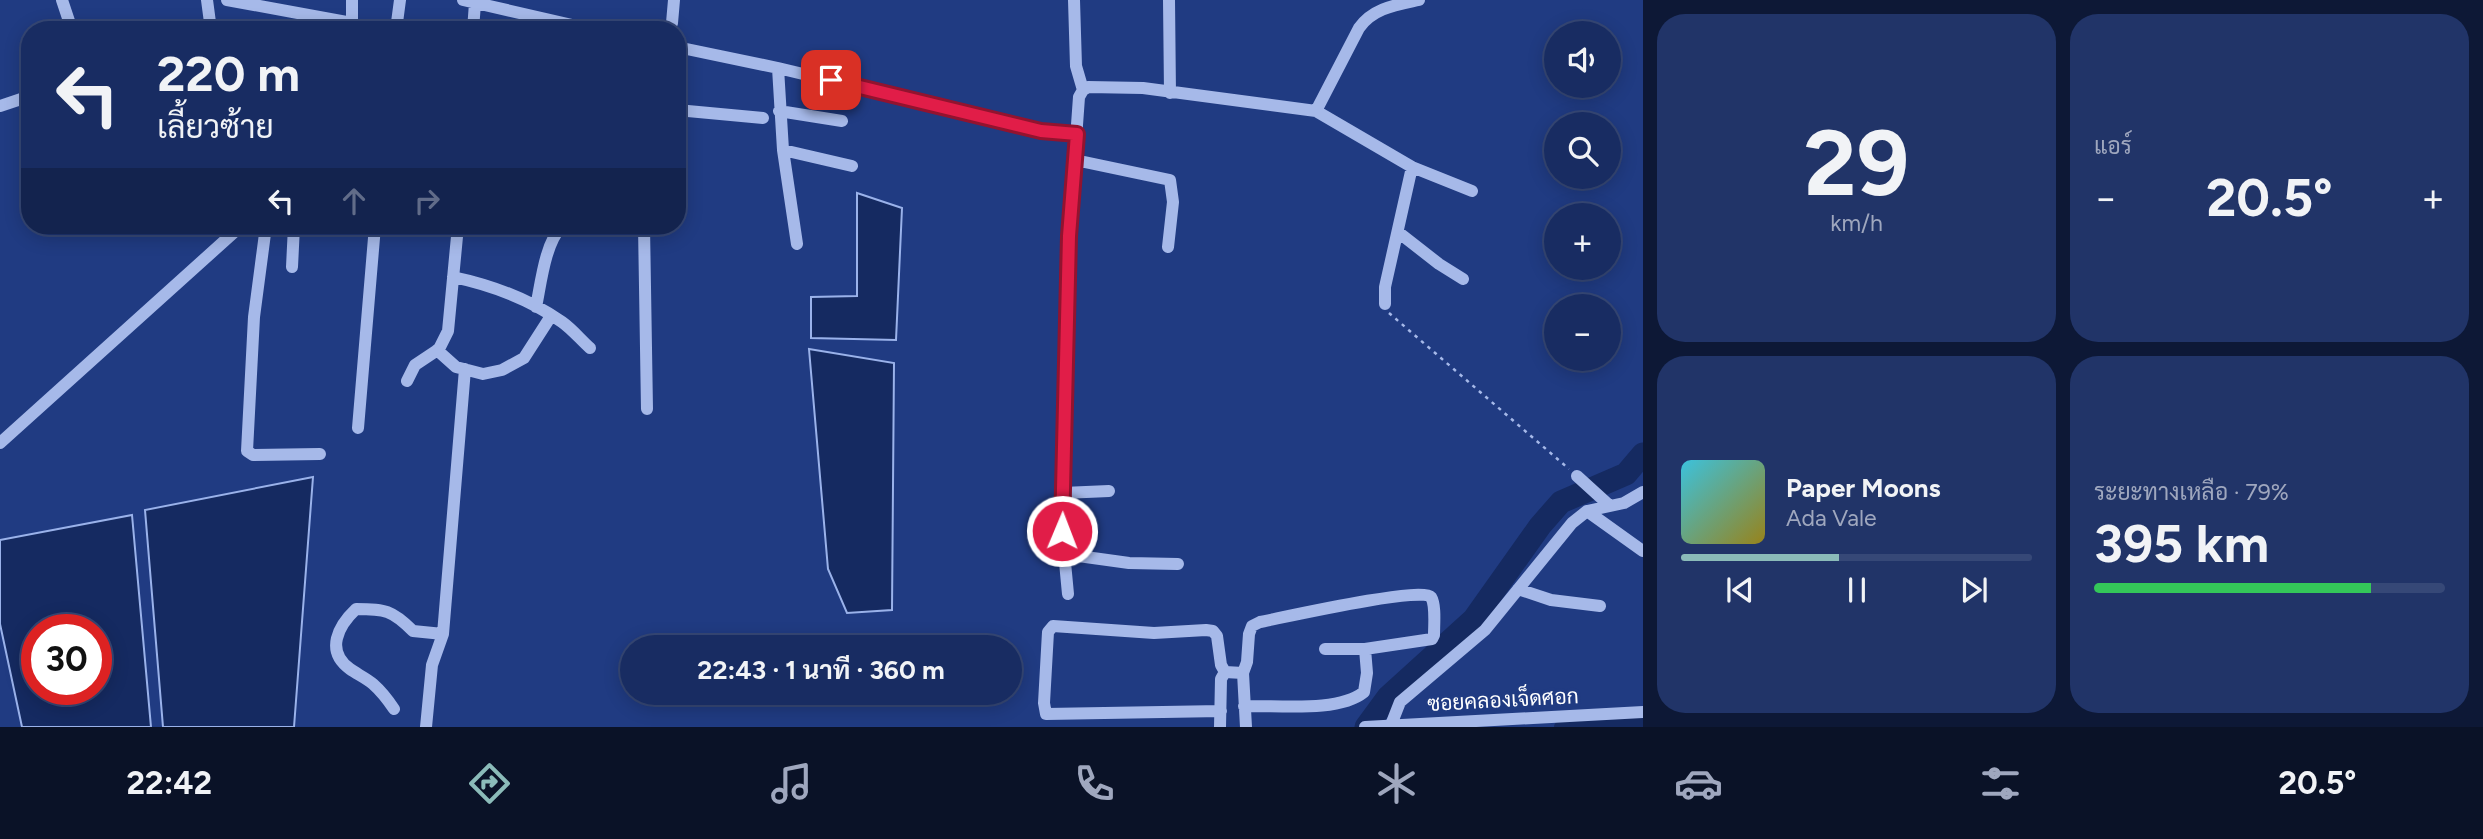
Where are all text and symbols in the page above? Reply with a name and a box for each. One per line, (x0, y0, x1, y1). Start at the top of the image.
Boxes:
map controls (1544, 21, 1621, 371)
button: sound (1544, 21, 1621, 98)
text: 220 m (157, 44, 300, 103)
icon: left (42, 49, 133, 140)
pin (801, 50, 861, 110)
icon: arrive (812, 61, 850, 99)
text: เลี้ยวซ้าย (157, 108, 274, 146)
text: 29 (1804, 109, 1909, 218)
button: search (1544, 112, 1621, 189)
text: แอร์ (2094, 132, 2132, 160)
text: 20.5° (2206, 167, 2333, 229)
text: − (2094, 175, 2118, 221)
text: + (2421, 175, 2445, 221)
icon: left (262, 182, 300, 220)
icon: ahead (335, 182, 373, 220)
icon: right (408, 182, 446, 220)
button: + (1544, 203, 1621, 280)
text: km/h (1830, 209, 1883, 237)
button: − (1544, 294, 1621, 371)
text: Paper Moons (1786, 472, 1941, 504)
text: ระยะทางเหลือ · 79% (2094, 478, 2289, 506)
position arrow (1025, 494, 1099, 568)
text: Ada Vale (1786, 504, 1877, 532)
text: 395 km (2094, 513, 2269, 575)
icon: previous (1721, 571, 1759, 609)
icon: pause (1838, 571, 1876, 609)
icon: next (1955, 571, 1993, 609)
speed limit sign: 30 (21, 614, 112, 705)
text: 22:43 · 1 นาที · 360 m (697, 654, 945, 686)
street label: ซอยคลองเจ็ดศอก (1426, 681, 1579, 716)
icon: directions (465, 759, 514, 808)
icon: music (767, 759, 816, 808)
icon: phone (1070, 759, 1119, 808)
icon: climate (1372, 759, 1421, 808)
icon: car (1674, 759, 1723, 808)
icon: filters (1976, 759, 2025, 808)
text: 22:42 (127, 764, 212, 802)
text: 20.5° (2279, 764, 2356, 802)

